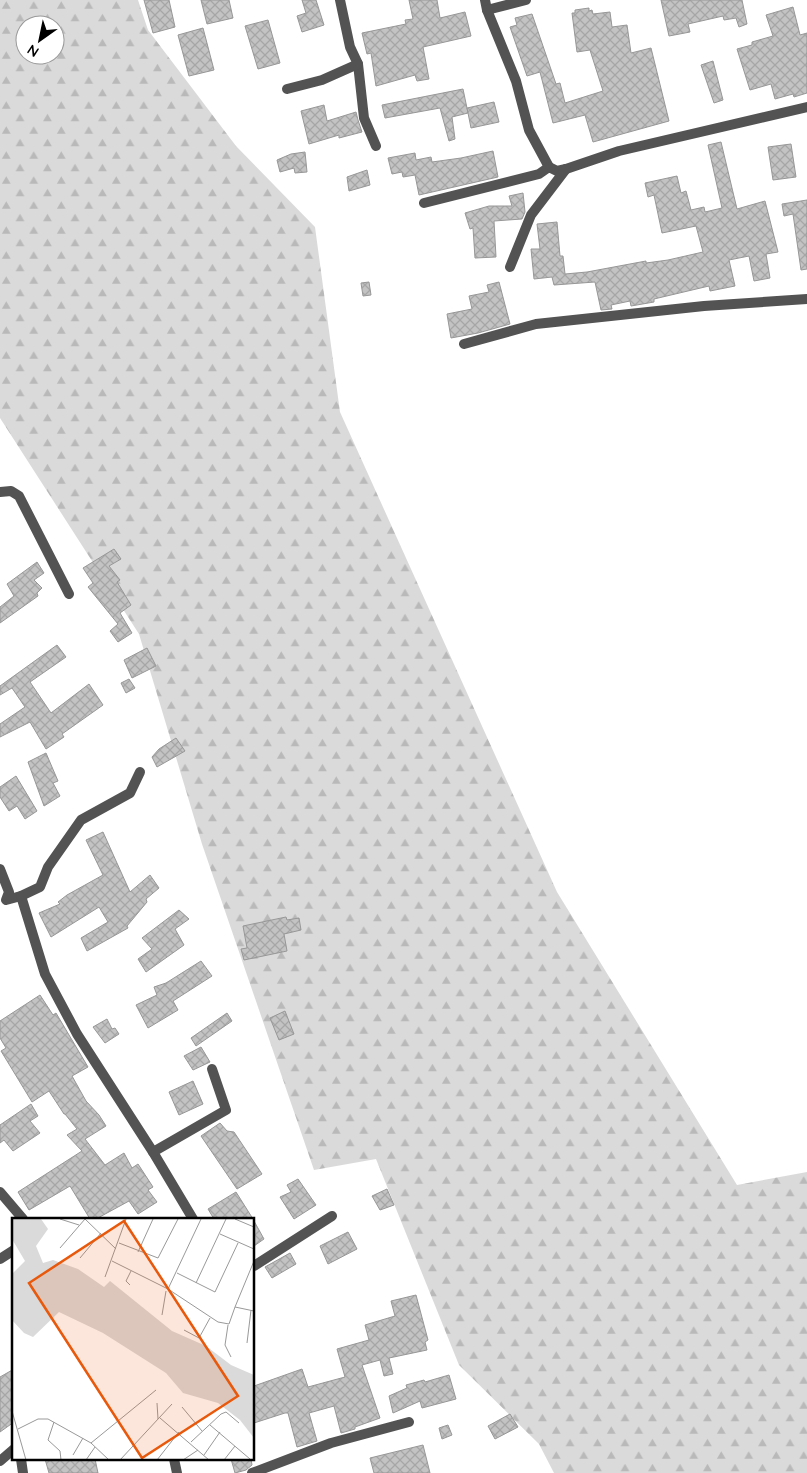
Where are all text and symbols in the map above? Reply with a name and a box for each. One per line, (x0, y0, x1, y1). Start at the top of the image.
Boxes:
north arrow (15, 15, 65, 65)
text: N (24, 41, 42, 61)
inset map (12, 1218, 255, 1460)

